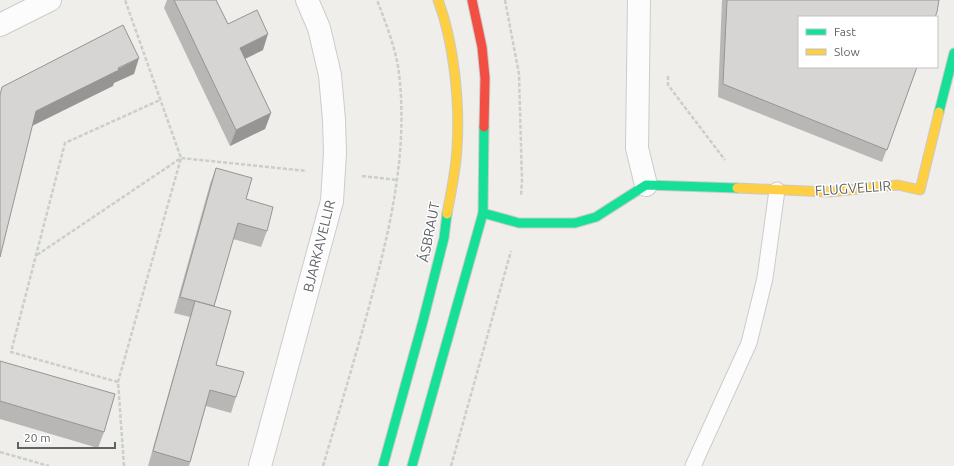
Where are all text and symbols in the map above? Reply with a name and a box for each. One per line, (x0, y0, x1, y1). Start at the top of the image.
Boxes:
legend (798, 16, 938, 68)
text: Fast (834, 25, 856, 38)
text: Slow (834, 45, 860, 58)
street label: FLUGVELLIR (814, 177, 892, 199)
street label: BJARKAVELLIR (300, 198, 338, 294)
street label: ÁSBRAUT (414, 200, 443, 264)
scale bar (18, 424, 115, 450)
text: 20 m (24, 431, 51, 444)

